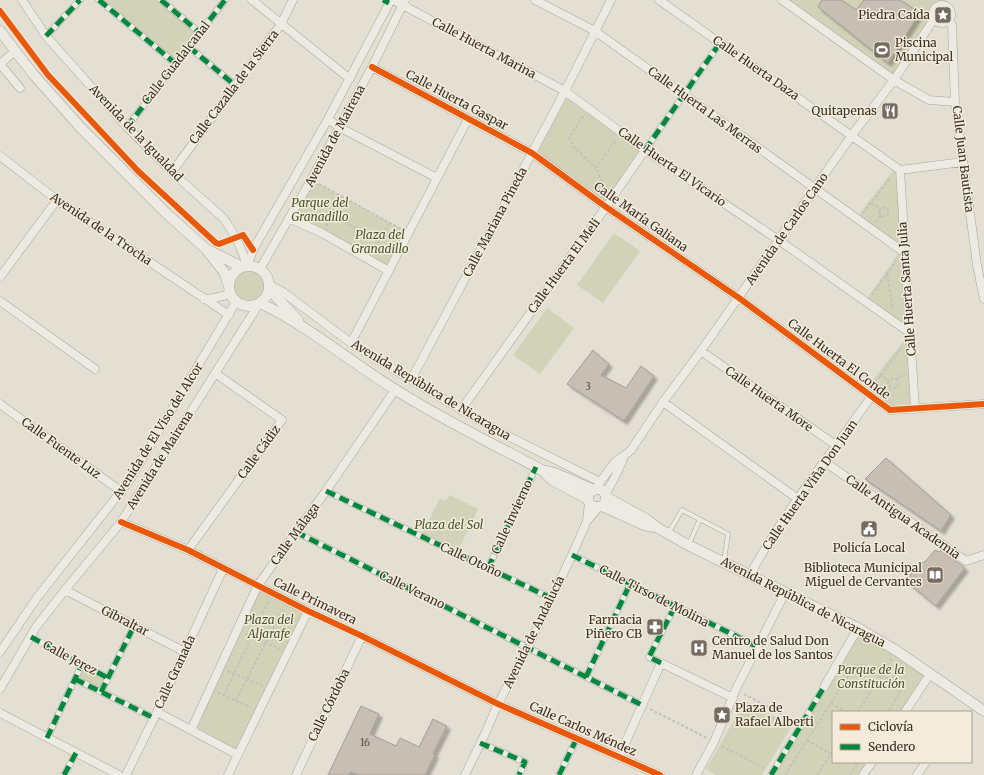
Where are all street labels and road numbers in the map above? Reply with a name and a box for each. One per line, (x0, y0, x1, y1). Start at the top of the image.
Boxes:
street label: Calle Huerta Marina (430, 14, 539, 82)
street label: Calle Guadalcanal (138, 18, 213, 107)
street label: Calle Cazalla de la Sierra (186, 26, 282, 147)
street label: Calle Huerta Daza (710, 32, 803, 103)
street label: Calle Huerta Las Merras (645, 63, 765, 156)
street label: Calle Huerta Gaspar (403, 66, 512, 133)
street label: Avenida de la Igualdad (86, 80, 186, 184)
street label: Avenida de Mairena (301, 82, 368, 190)
street label: Calle Juan Bautista (950, 105, 978, 214)
street label: Calle Huerta El Vicario (615, 124, 729, 210)
street label: Calle Mariana Pineda (459, 164, 530, 279)
street label: Avenida de Carlos Cano (742, 170, 831, 289)
street label: Calle María Galiana (591, 178, 692, 255)
street label: Avenida de la Trocha (47, 188, 155, 269)
street label: Calle Huerta El Meli (524, 215, 603, 316)
street label: Calle Huerta Santa Julia (894, 221, 919, 357)
street label: Calle Huerta El Conde (785, 315, 893, 402)
street label: Avenida República de Nicaragua (348, 335, 514, 443)
street label: Avenida de El Viso del Alcor (109, 359, 206, 503)
street label: Calle Huerta More (723, 363, 816, 434)
street label: Avenida de Mairena (123, 407, 196, 513)
street label: Calle Fuente Luz (19, 414, 104, 482)
street label: Calle Huerta Viña Don Juan (759, 417, 860, 553)
street label: Calle Cádiz (234, 421, 283, 482)
street label: Calle Antigua Academia (843, 471, 964, 562)
street label: Calle Invierno (488, 477, 535, 556)
street label: Calle Málaga (267, 499, 323, 568)
street label: Calle Otoño (438, 539, 504, 580)
street label: Avenida República de Nicaragua (717, 553, 889, 650)
street label: Calle Tirso de Molina (597, 561, 712, 630)
street label: Calle Verano (377, 567, 447, 612)
street label: Avenida de Andalucía (499, 573, 568, 691)
street label: Calle Primavera (271, 574, 360, 627)
street label: Gibraltar (99, 602, 152, 639)
street label: Calle Granada (151, 632, 198, 711)
street label: Calle Jerez (41, 637, 100, 678)
street label: Calle Córdoba (305, 666, 353, 743)
street label: Calle Carlos Méndez (527, 698, 640, 759)

